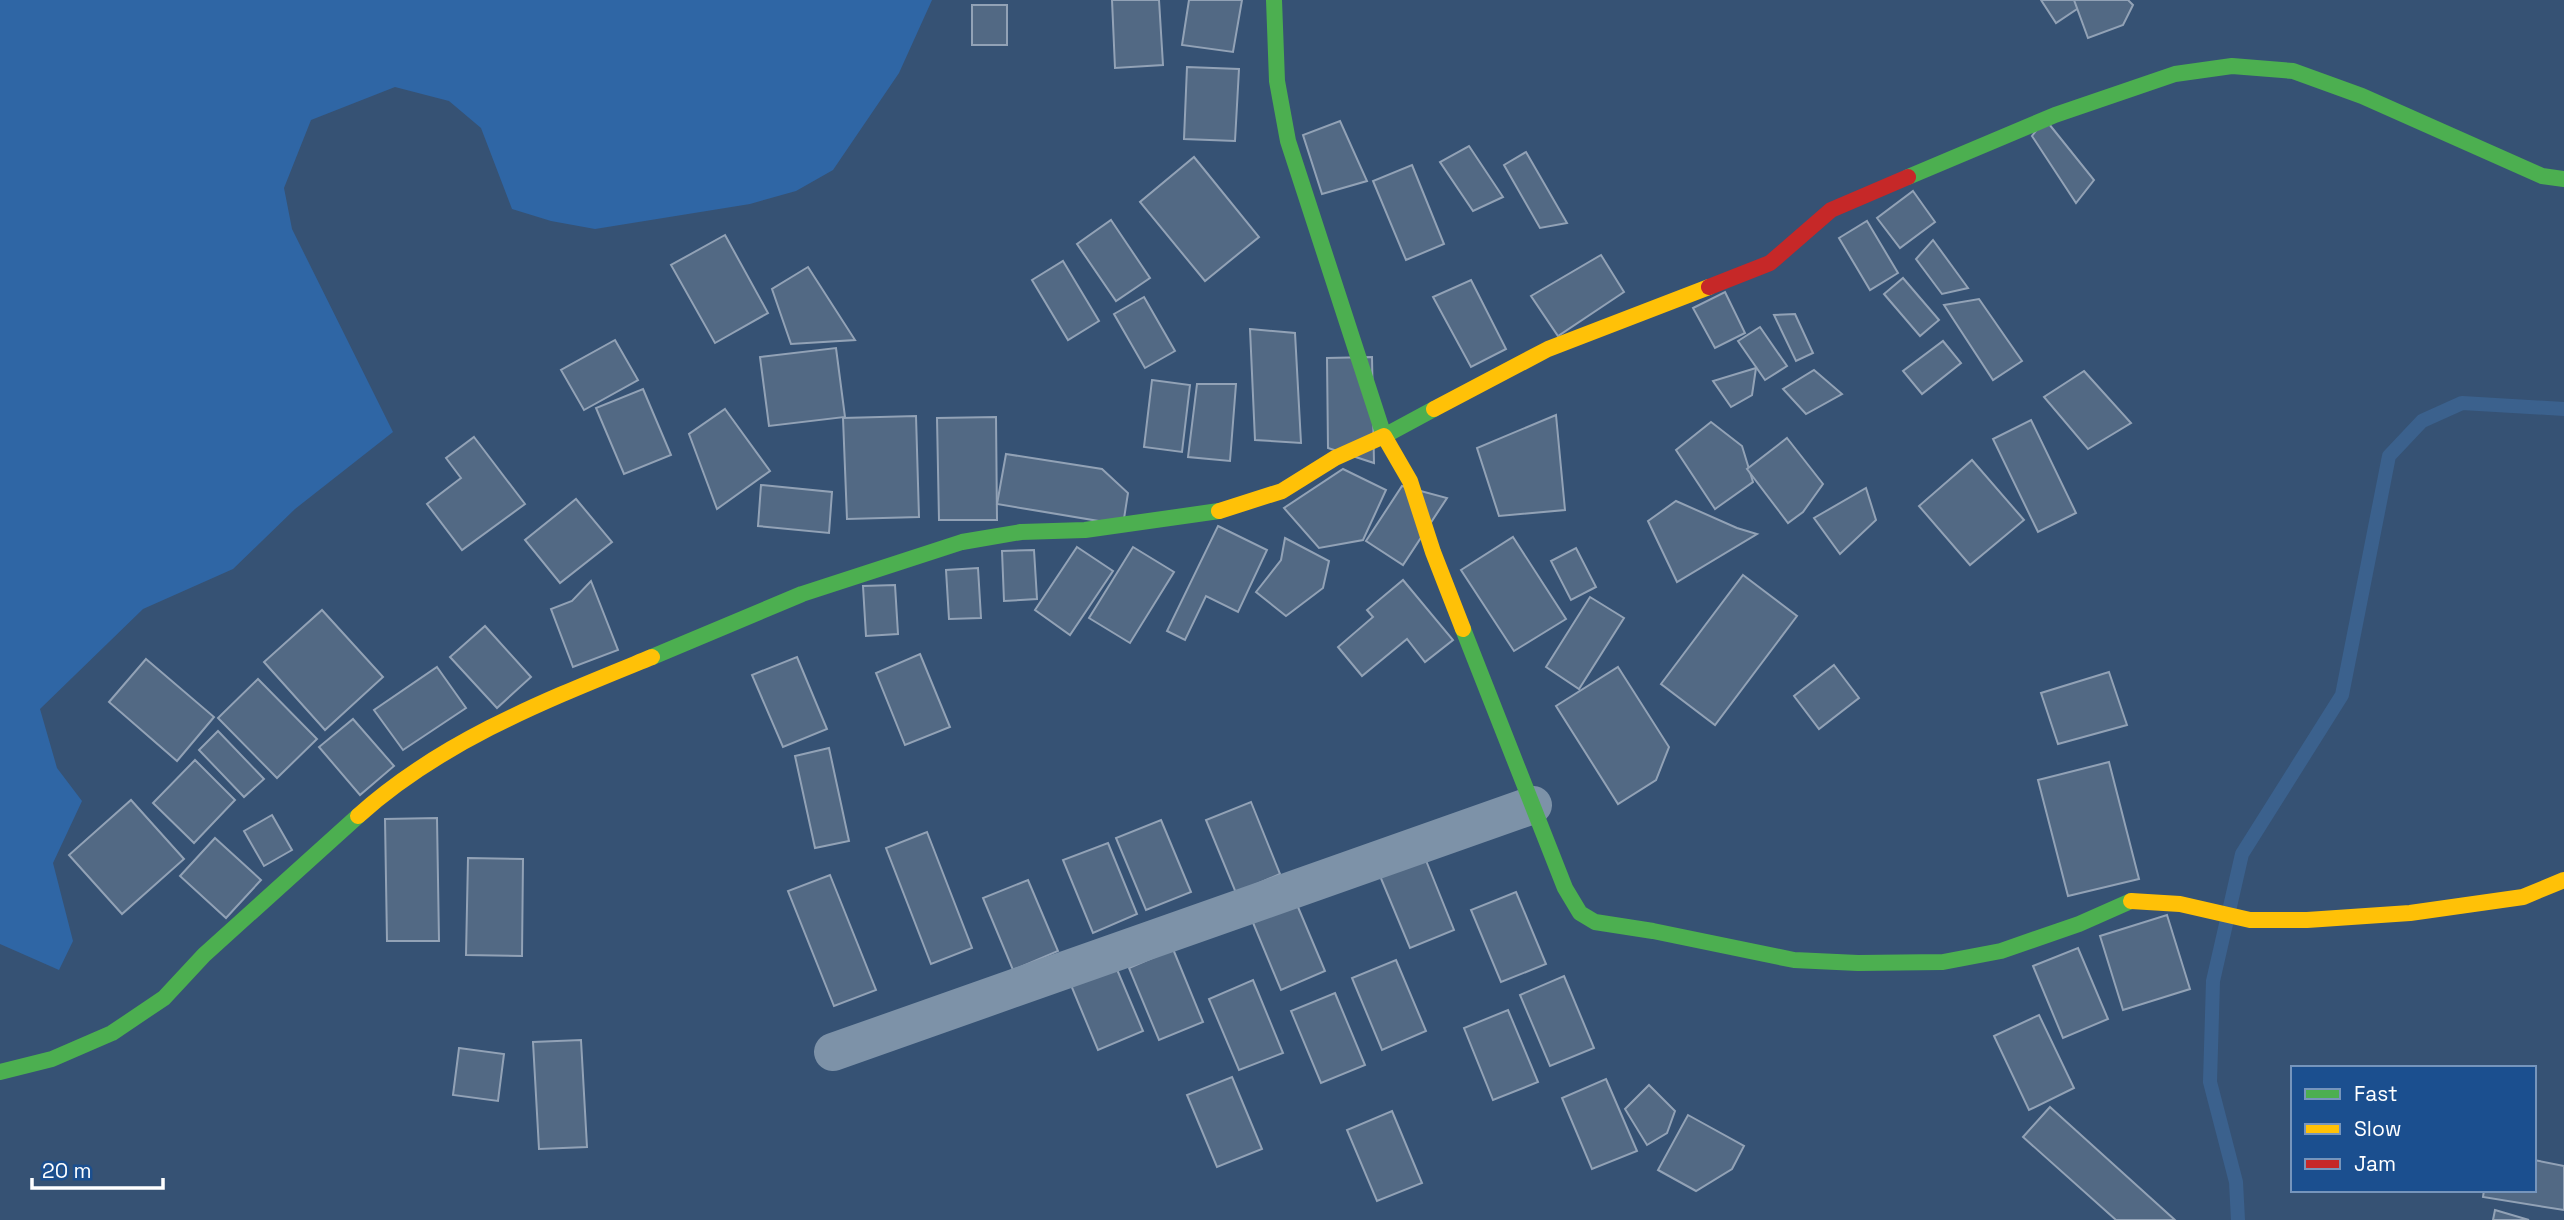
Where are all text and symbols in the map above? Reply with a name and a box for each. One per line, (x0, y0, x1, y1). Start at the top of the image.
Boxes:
legend (2291, 1066, 2536, 1192)
text: Fast (2354, 1080, 2398, 1107)
text: Slow (2354, 1115, 2402, 1142)
scale bar (32, 1146, 163, 1190)
text: Jam (2354, 1150, 2396, 1177)
text: 20 m (42, 1157, 92, 1184)

